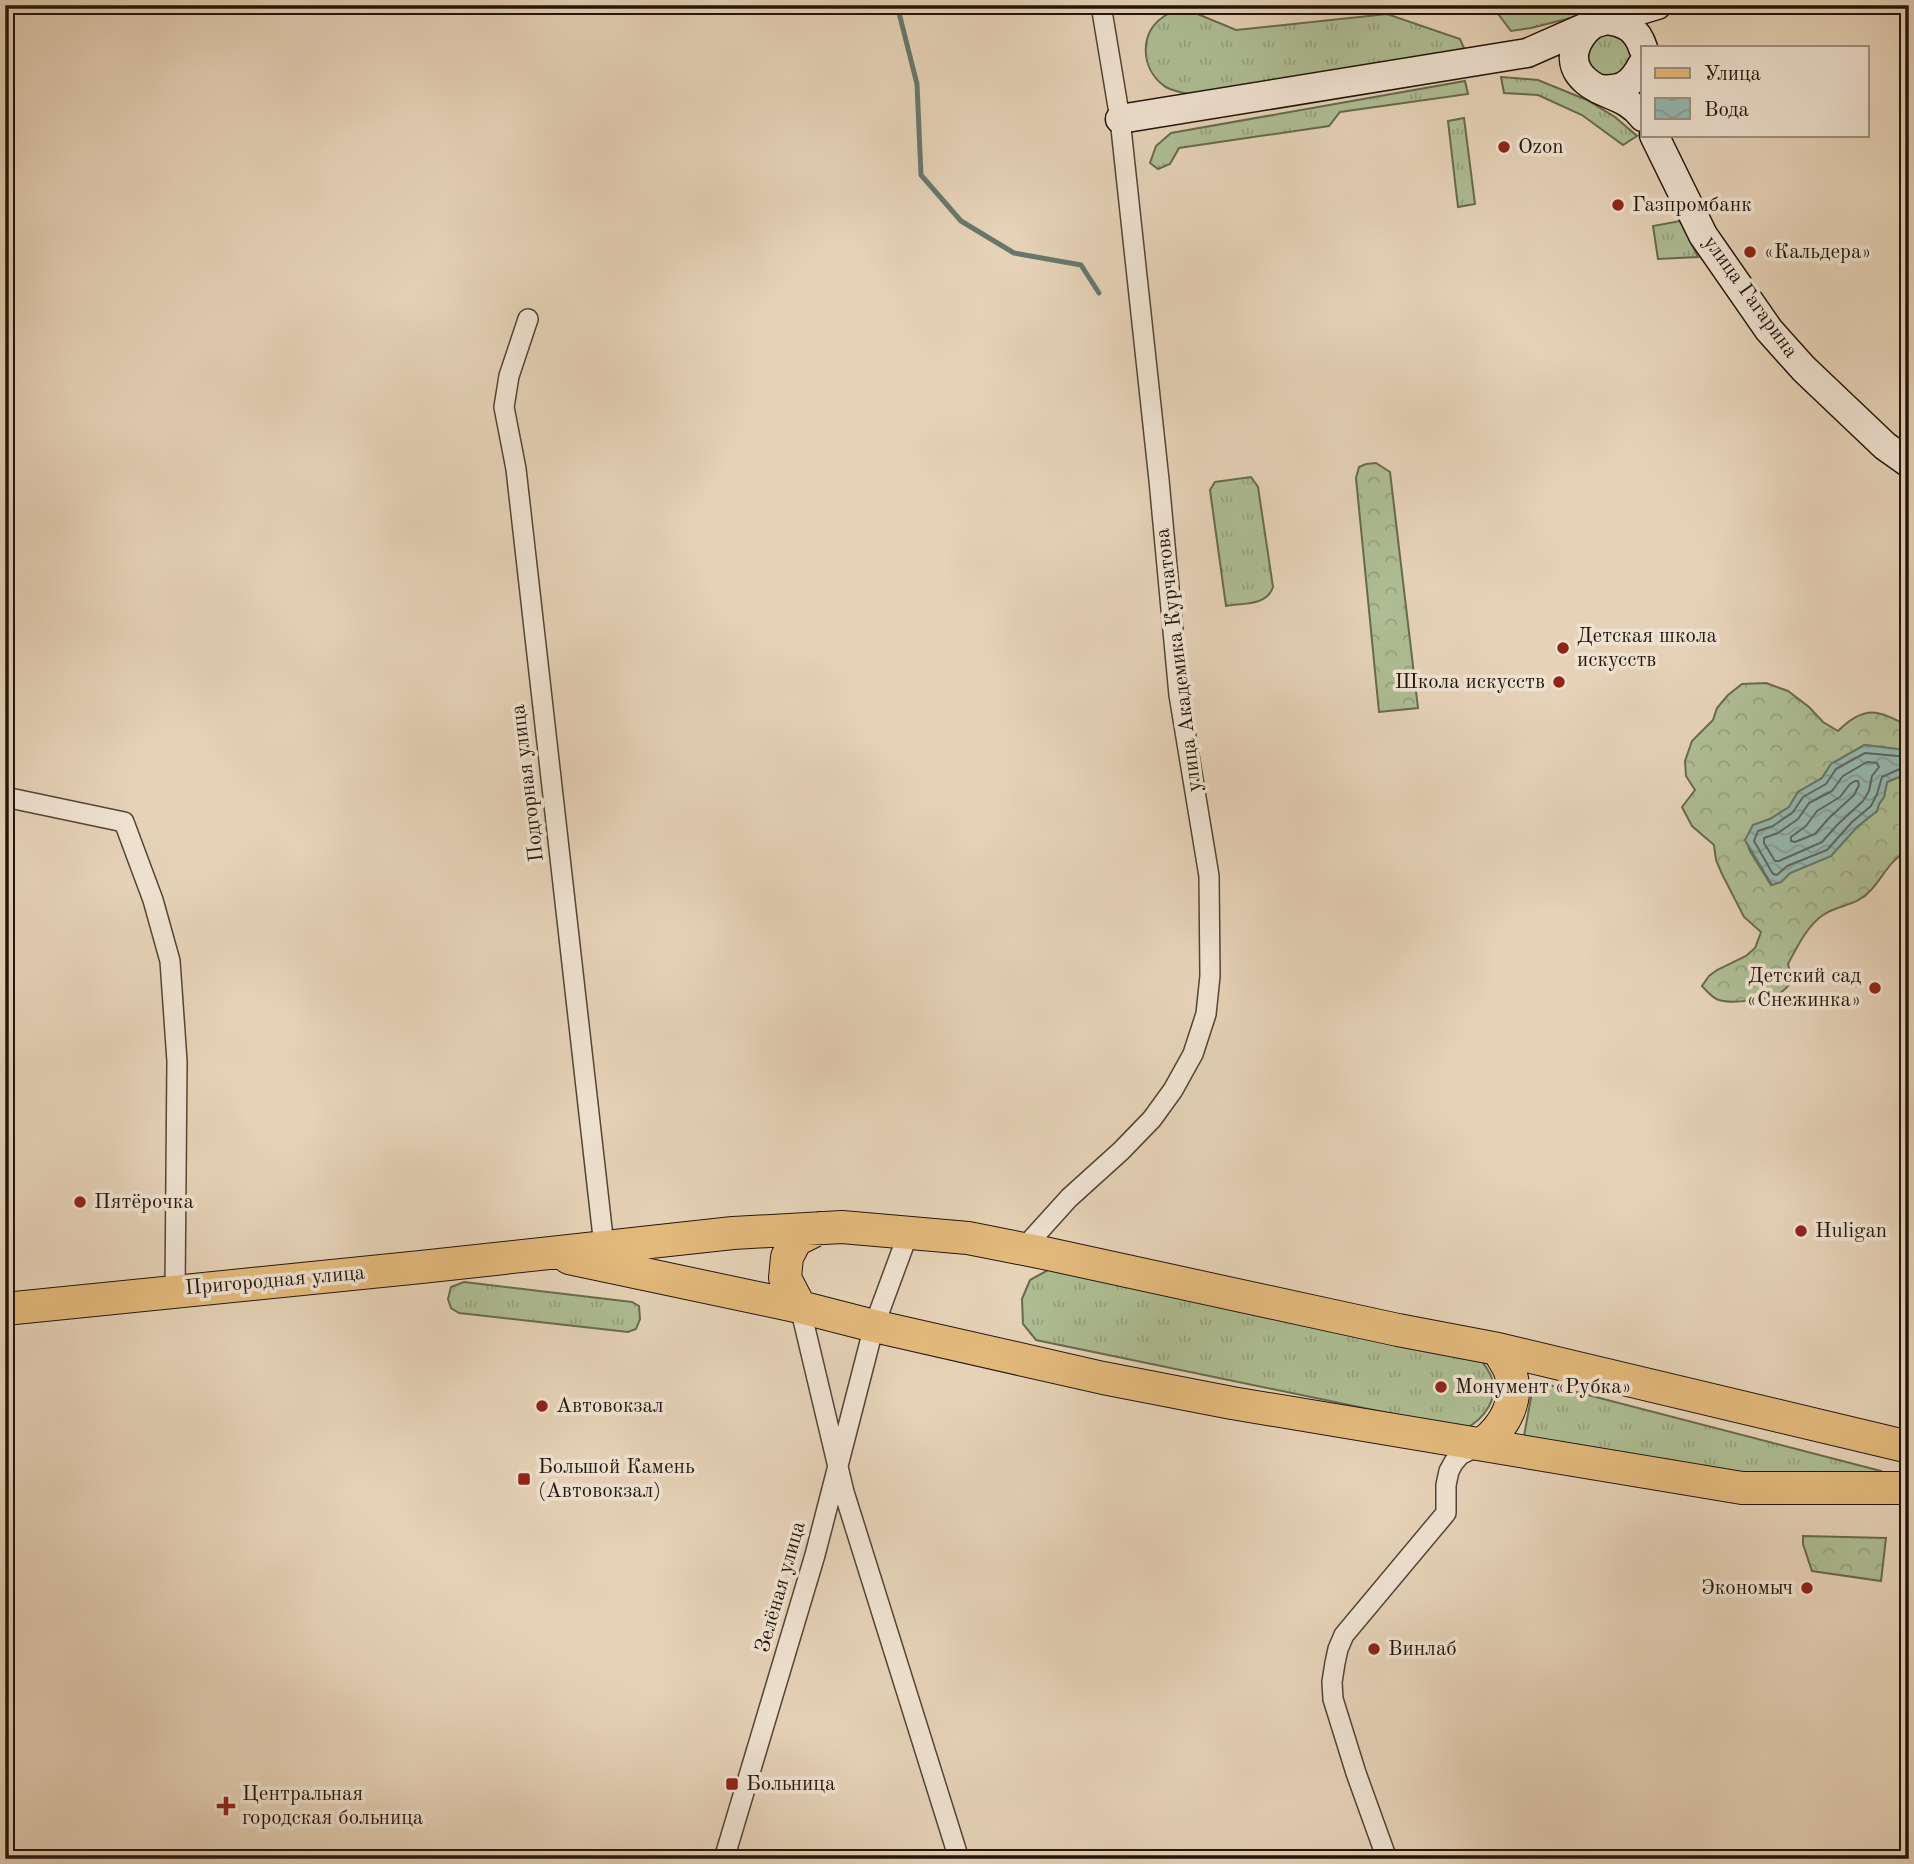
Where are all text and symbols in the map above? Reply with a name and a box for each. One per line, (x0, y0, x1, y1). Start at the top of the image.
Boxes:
legend (1641, 46, 1868, 136)
text: Улица (1704, 64, 1761, 85)
text: Вода (1704, 100, 1749, 121)
place label: Ozon (1518, 137, 1564, 158)
marker: Ozon (1496, 139, 1512, 155)
place label: Газпромбанк (1632, 195, 1752, 216)
marker: Газпромбанк (1610, 197, 1626, 213)
street label: улица Гагарина (1699, 232, 1801, 362)
place label: «Кальдера» (1764, 242, 1871, 263)
marker: «Кальдера» (1742, 244, 1758, 260)
street label: улица Академика Курчатова (1152, 527, 1206, 793)
place label: Детская школа искусств (1577, 626, 1717, 671)
marker: Детская школа искусств (1555, 640, 1571, 656)
place label: Школа искусств (1395, 672, 1545, 693)
marker: Школа искусств (1551, 674, 1567, 690)
street label: Подгорная улица (508, 703, 548, 863)
place label: Детский сад «Снежинка» (1747, 966, 1862, 1011)
marker: Детский сад «Снежинка» (1867, 980, 1883, 996)
place label: Пятёрочка (94, 1192, 194, 1213)
marker: Пятёрочка (72, 1194, 88, 1210)
place label: Huligan (1815, 1221, 1887, 1242)
marker: Huligan (1793, 1223, 1809, 1239)
street label: Пригородная улица (184, 1263, 366, 1299)
place label: Монумент «Рубка» (1455, 1377, 1632, 1398)
marker: Монумент «Рубка» (1433, 1379, 1449, 1395)
place label: Автовокзал (556, 1396, 664, 1417)
marker: Автовокзал (534, 1398, 550, 1414)
place label: Большой Камень (Автовокзал) (538, 1457, 695, 1502)
marker: Большой Камень (Автовокзал) (516, 1471, 532, 1487)
street label: Зелёная улица (752, 1519, 810, 1655)
place label: Экономыч (1701, 1578, 1793, 1599)
marker: Экономыч (1799, 1580, 1815, 1596)
place label: Винлаб (1388, 1639, 1457, 1660)
marker: Винлаб (1366, 1641, 1382, 1657)
place label: Больница (746, 1774, 835, 1795)
marker: Больница (724, 1776, 740, 1792)
place label: Центральная городская больница (242, 1784, 423, 1829)
marker: Центральная городская больница (216, 1796, 236, 1816)

